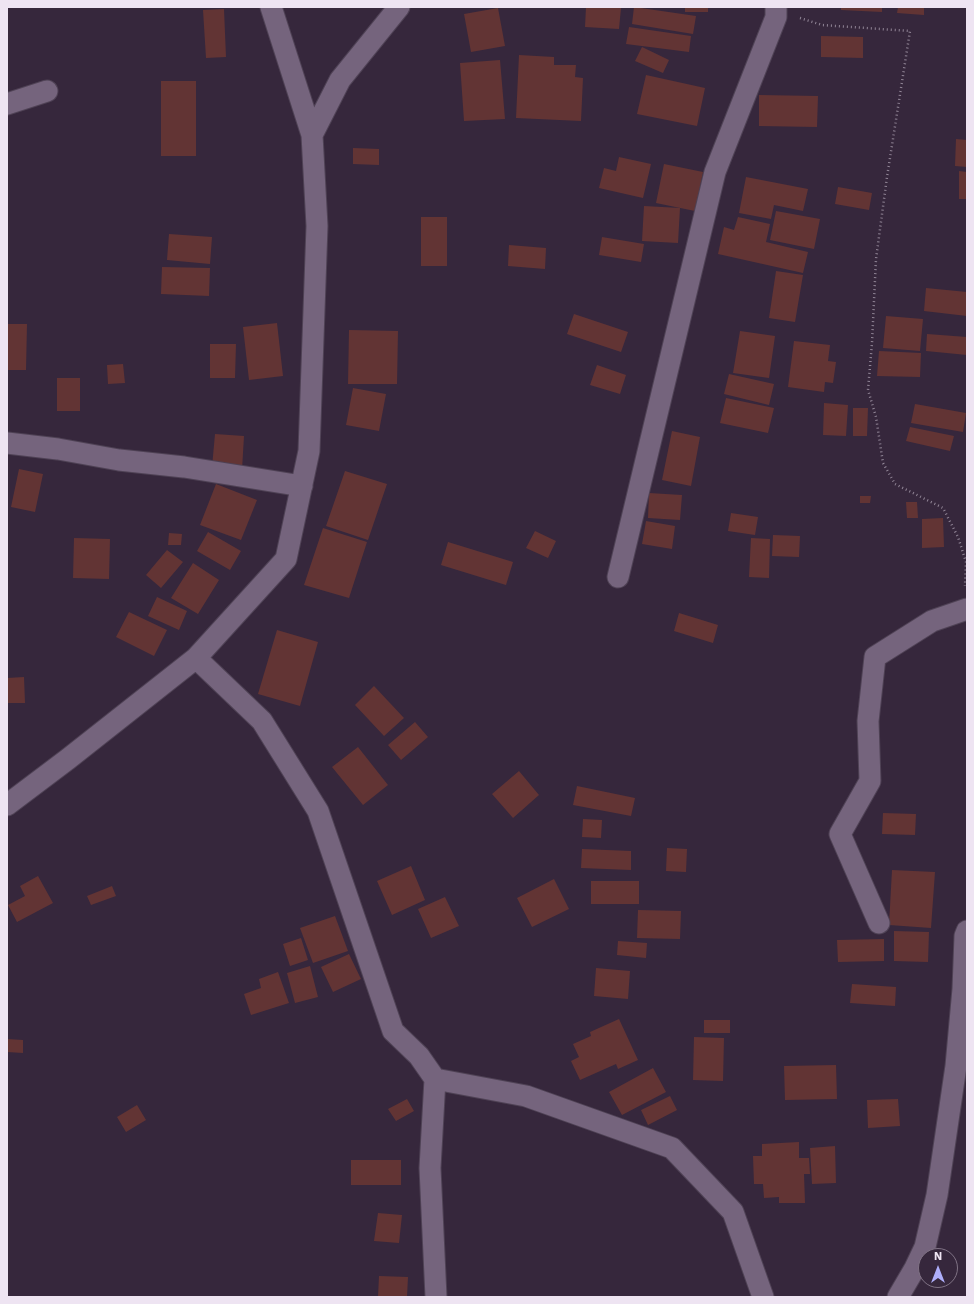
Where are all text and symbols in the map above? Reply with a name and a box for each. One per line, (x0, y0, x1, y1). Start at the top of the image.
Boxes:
north arrow (918, 1248, 958, 1288)
text: N (934, 1250, 942, 1263)

